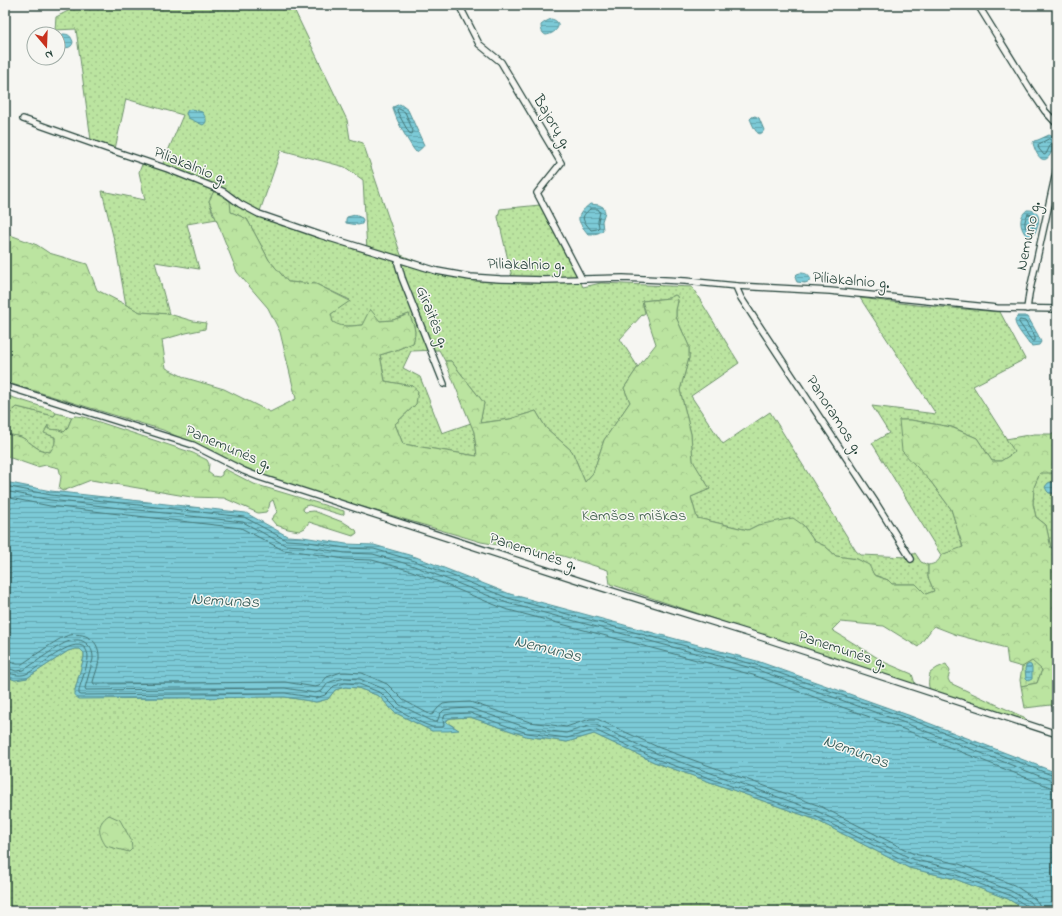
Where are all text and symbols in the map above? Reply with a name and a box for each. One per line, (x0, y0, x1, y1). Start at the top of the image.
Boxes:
north arrow (26, 26, 66, 66)
text: N (43, 46, 55, 63)
street label: Bajorų g. (526, 89, 578, 154)
street label: Piliakalnio g. (150, 140, 230, 192)
street label: Nemuno g. (1010, 199, 1048, 273)
street label: Piliakalnio g. (487, 252, 565, 278)
street label: Piliakalnio g. (811, 266, 891, 296)
street label: Giraitės g. (409, 283, 455, 351)
street label: Panoramos g. (799, 371, 869, 459)
street label: Panemunės g. (181, 419, 275, 477)
park label: Kamšos miškas (582, 504, 686, 528)
street label: Panemunės g. (486, 526, 580, 578)
water label: Nemunas (190, 587, 260, 615)
street label: Panemunės g. (795, 624, 889, 676)
water label: Nemunas (512, 629, 584, 669)
water label: Nemunas (820, 729, 893, 776)

